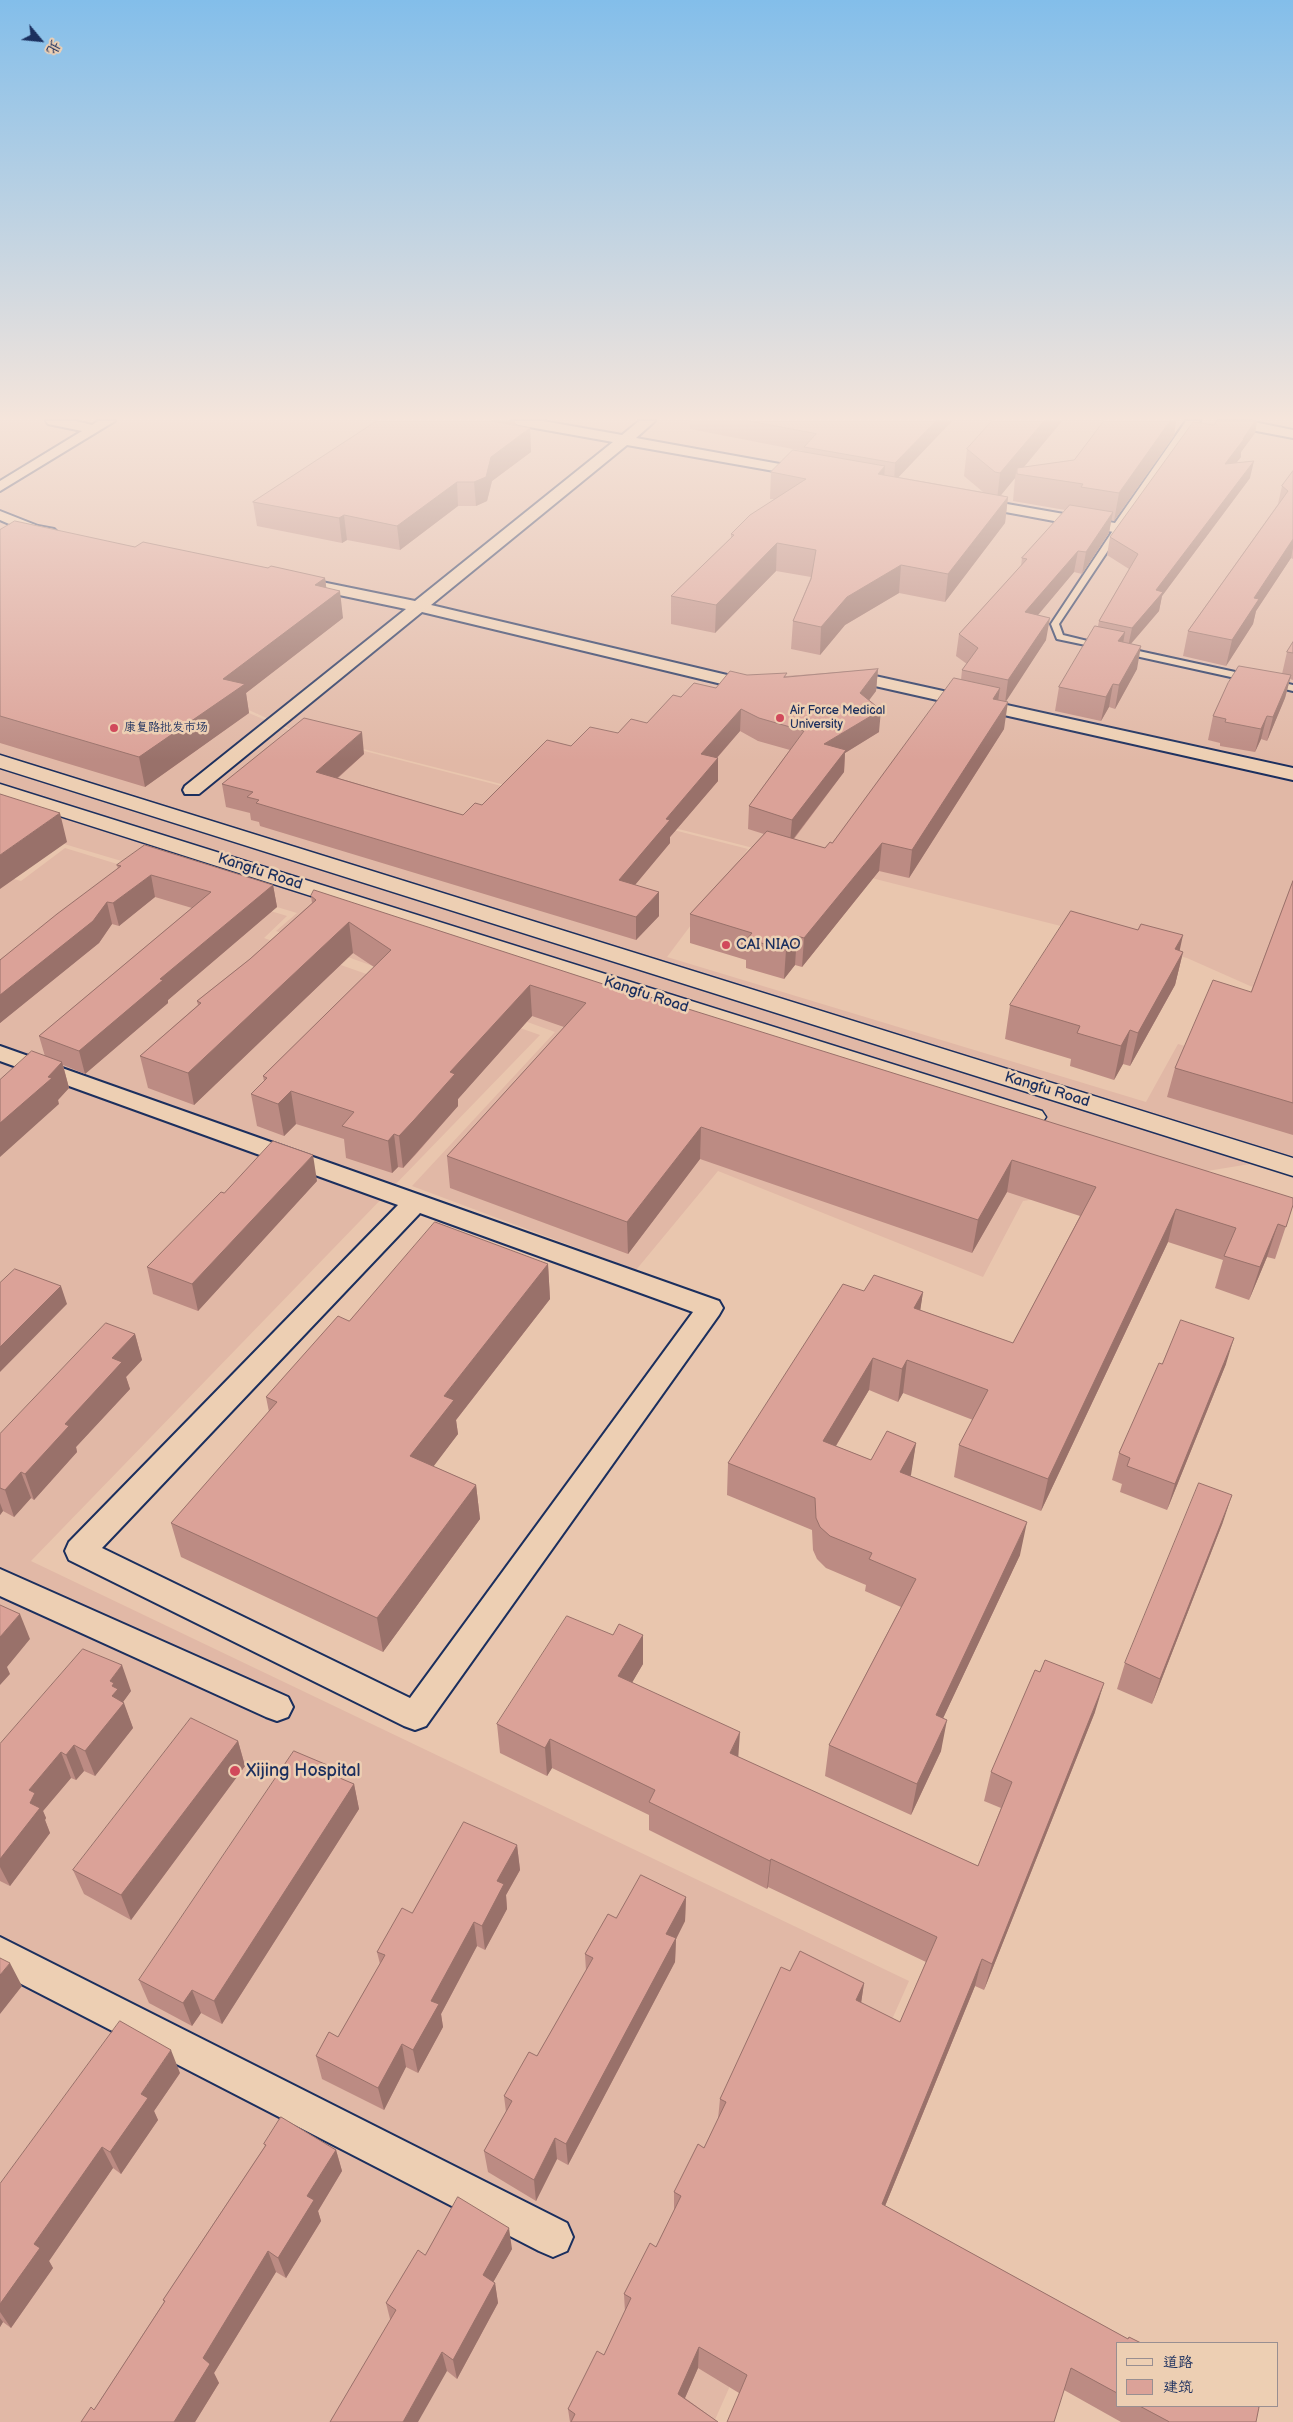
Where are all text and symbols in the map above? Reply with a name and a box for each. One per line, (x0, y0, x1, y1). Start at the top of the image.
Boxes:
north arrow (15, 15, 65, 65)
text: 北 (43, 37, 64, 57)
place label: Air Force Medical University (790, 704, 885, 732)
marker: Air Force Medical University (774, 712, 786, 724)
place label: 康复路批发市场 (124, 721, 208, 735)
marker: 康复路批发市场 (108, 722, 120, 734)
street label: Kangfu Road (215, 850, 305, 894)
place label: CAI NIAO (736, 936, 801, 954)
marker: CAI NIAO (720, 939, 732, 951)
street label: Kangfu Road (601, 973, 691, 1017)
street label: Kangfu Road (1002, 1069, 1092, 1111)
place label: Xijing Hospital (246, 1760, 360, 1782)
marker: Xijing Hospital (228, 1764, 242, 1778)
legend (1116, 2342, 1278, 2407)
text: 道路 (1163, 2353, 1193, 2372)
text: 建筑 (1163, 2378, 1193, 2397)

